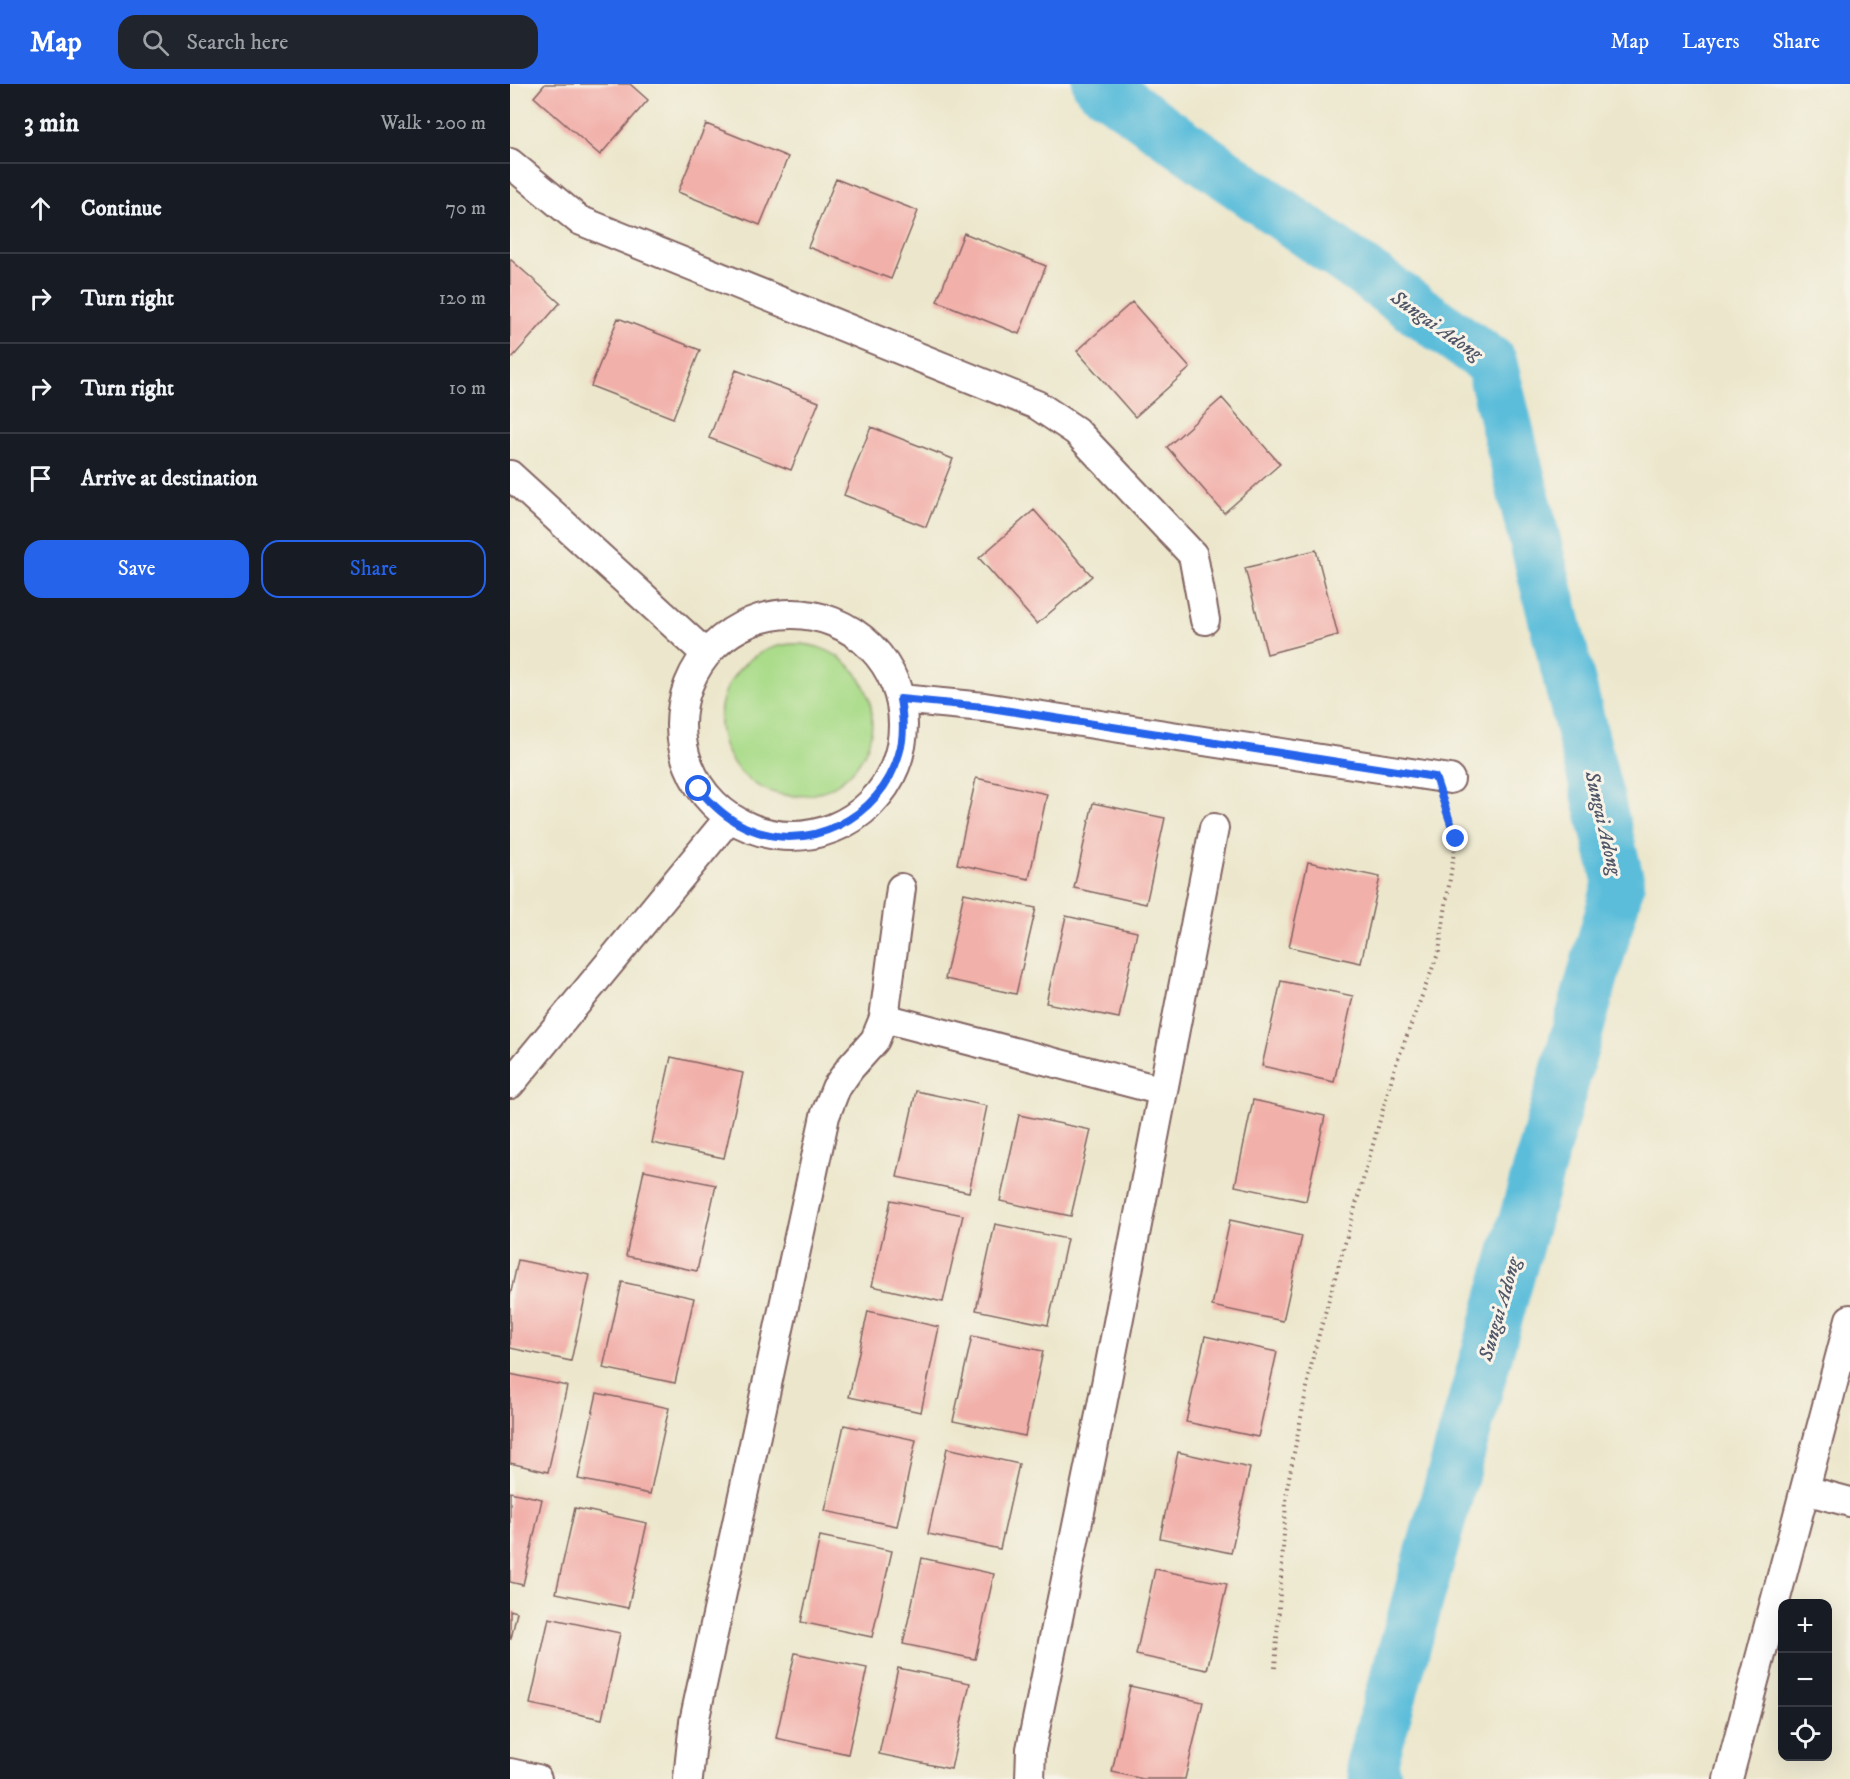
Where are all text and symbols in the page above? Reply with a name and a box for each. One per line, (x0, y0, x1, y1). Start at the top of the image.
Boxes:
search box (118, 15, 538, 69)
text: Map (30, 25, 82, 60)
icon: search (139, 26, 172, 59)
text: Search here (187, 29, 288, 56)
text: Map (1610, 29, 1649, 55)
text: Layers (1682, 29, 1740, 55)
text: Share (1773, 29, 1820, 55)
text: 3 min (24, 107, 79, 140)
text: Walk · 200 m (380, 111, 486, 136)
icon: ahead (24, 192, 57, 225)
text: Continue (81, 195, 162, 222)
text: 70 m (445, 196, 486, 221)
icon: right (24, 282, 57, 315)
text: Turn right (81, 285, 174, 312)
water label: Sungai Adong (1385, 285, 1488, 368)
text: 120 m (439, 286, 486, 311)
icon: right (24, 372, 57, 405)
text: Turn right (81, 375, 174, 402)
text: 10 m (449, 376, 486, 401)
icon: arrive (24, 462, 57, 495)
text: Arrive at destination (81, 465, 258, 492)
button: Save (24, 540, 249, 598)
button: Share (261, 540, 486, 598)
water label: Sungai Adong (1578, 768, 1627, 880)
route start (685, 775, 711, 801)
route end (1442, 825, 1468, 851)
water label: Sungai Adong (1474, 1253, 1528, 1365)
map controls (1778, 1599, 1832, 1761)
button: + (1778, 1599, 1832, 1653)
button: − (1778, 1653, 1832, 1707)
button: locate (1778, 1707, 1832, 1761)

